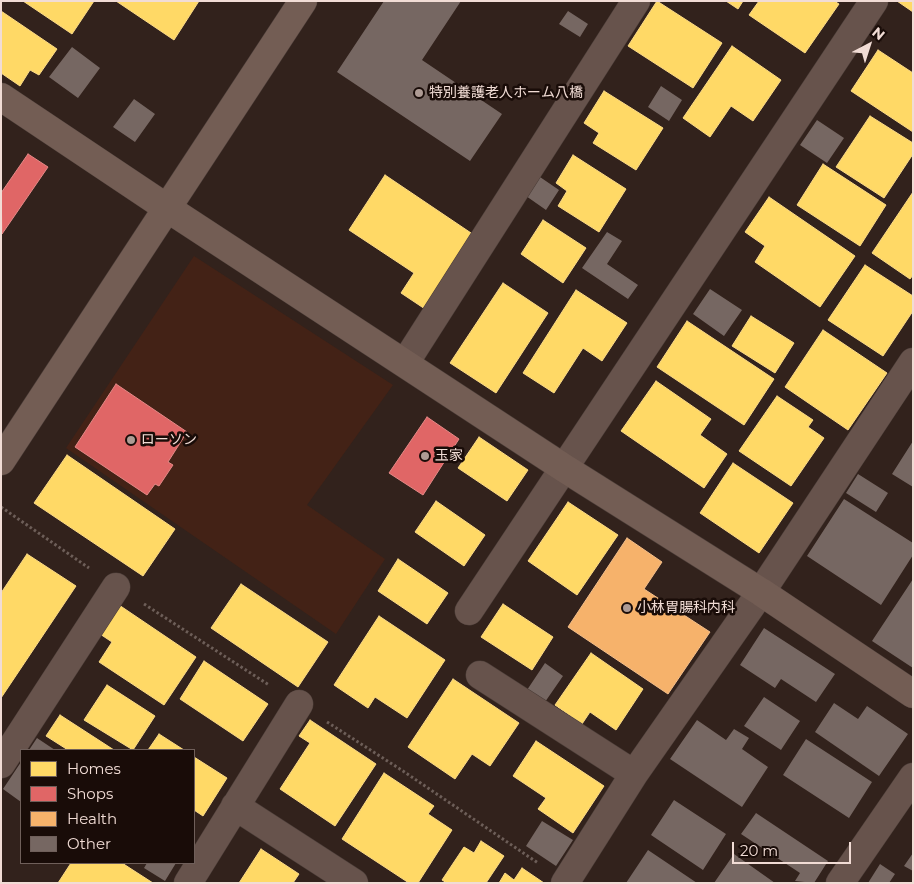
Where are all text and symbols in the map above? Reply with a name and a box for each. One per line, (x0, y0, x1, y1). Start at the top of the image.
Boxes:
north arrow (844, 20, 894, 70)
text: N (869, 23, 889, 44)
place label: 特別養護老人ホーム八橋 (429, 85, 583, 101)
marker: 特別養護老人ホーム八橋 (413, 87, 425, 99)
place label: ローソン (141, 432, 197, 448)
marker: ローソン (125, 434, 137, 446)
place label: 玉家 (435, 448, 463, 464)
marker: 玉家 (419, 450, 431, 462)
place label: 小林胃腸科内科 (637, 600, 735, 616)
marker: 小林胃腸科内科 (621, 602, 633, 614)
legend (20, 749, 195, 864)
text: Homes (67, 759, 121, 778)
text: Shops (67, 784, 113, 803)
text: Health (67, 809, 117, 828)
scale bar (734, 832, 853, 864)
text: Other (67, 834, 111, 853)
text: 20 m (740, 841, 778, 860)

